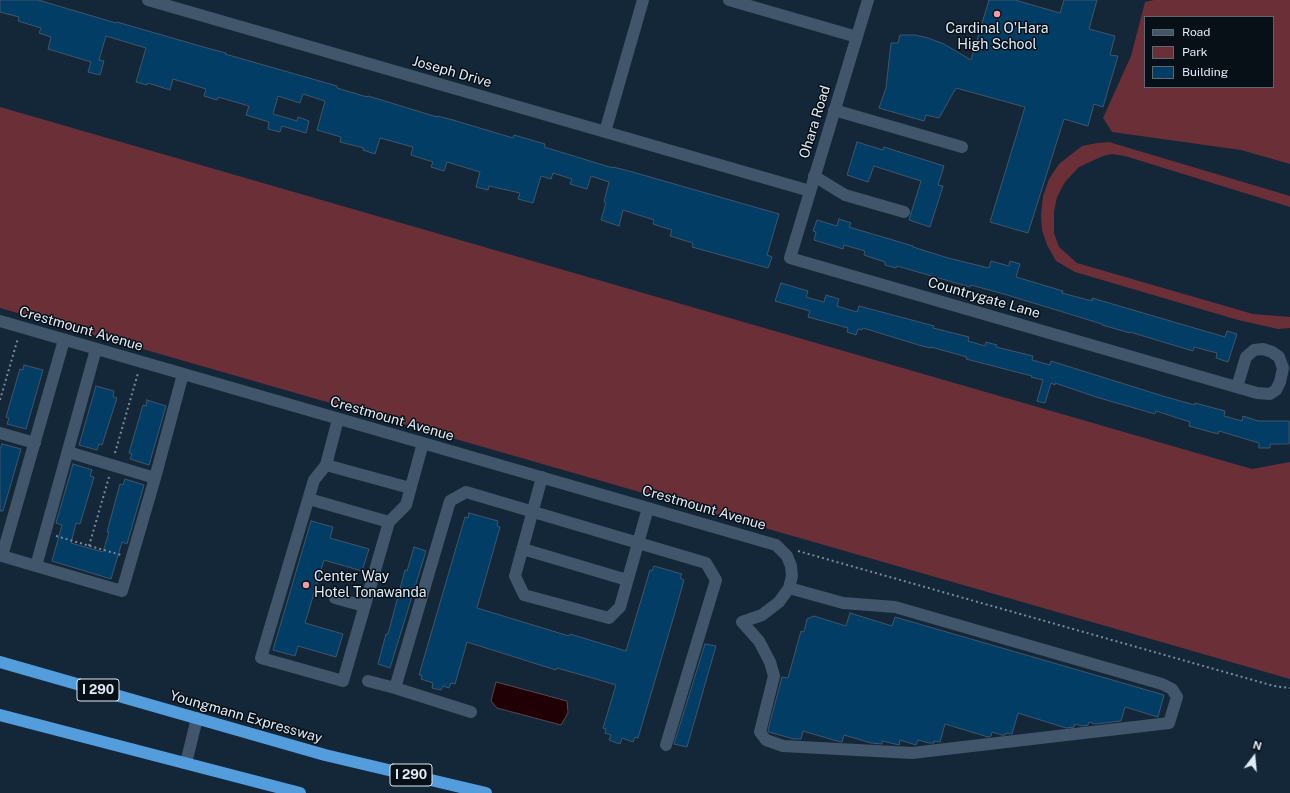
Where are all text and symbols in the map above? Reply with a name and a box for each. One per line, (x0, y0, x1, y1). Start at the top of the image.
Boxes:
marker: Cardinal O'Hara High School (992, 9, 1002, 19)
legend (1144, 16, 1274, 88)
place label: Cardinal O'Hara High School (945, 21, 1049, 54)
text: Road (1182, 25, 1210, 39)
text: Park (1182, 45, 1208, 59)
street label: Joseph Drive (410, 53, 494, 91)
text: Building (1182, 65, 1228, 79)
street label: Ohara Road (796, 83, 834, 161)
street label: Countrygate Lane (926, 274, 1042, 322)
street label: Crestmount Avenue (17, 303, 145, 355)
street label: Crestmount Avenue (328, 393, 456, 445)
street label: Crestmount Avenue (640, 482, 768, 534)
place label: Center Way Hotel Tonawanda (314, 569, 427, 602)
marker: Center Way Hotel Tonawanda (301, 580, 311, 590)
road number: I 290 (77, 679, 119, 701)
street label: Youngmann Expressway (168, 687, 324, 747)
north arrow (1234, 737, 1274, 777)
text: N (1252, 739, 1263, 752)
road number: I 290 (390, 764, 432, 786)

